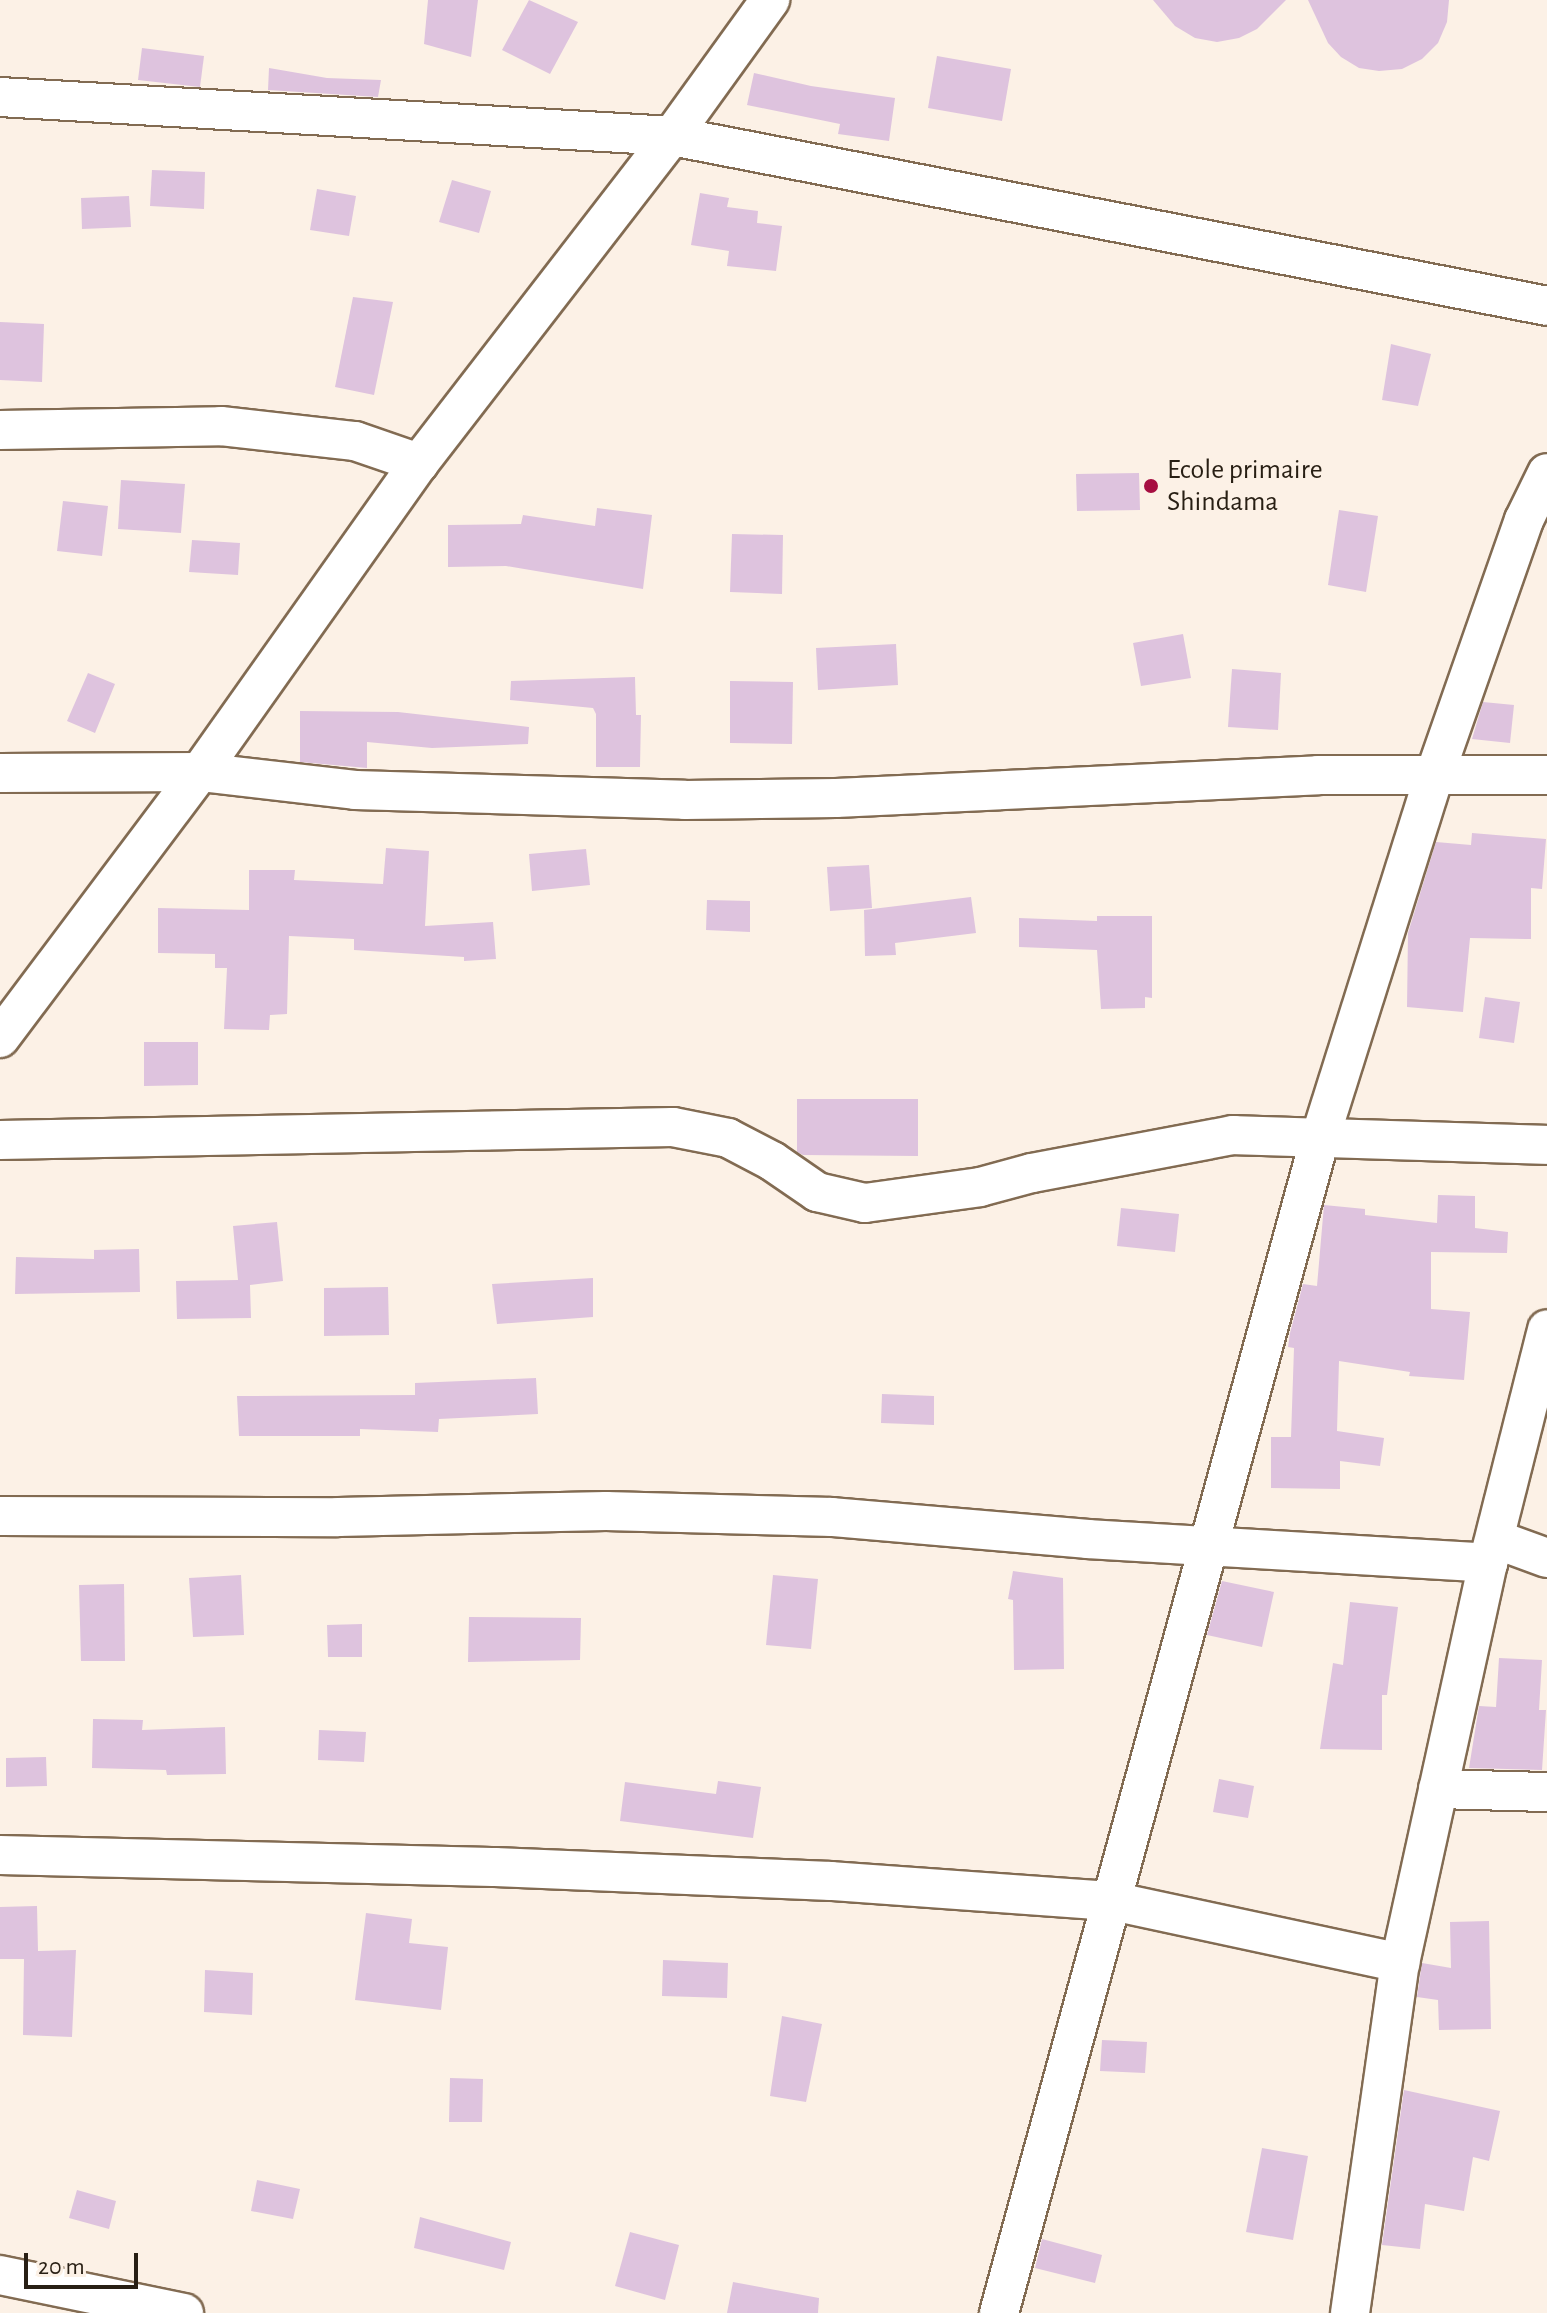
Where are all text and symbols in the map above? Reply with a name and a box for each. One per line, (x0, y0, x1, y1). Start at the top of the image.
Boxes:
place label: Ecole primaire Shindama (1167, 453, 1323, 519)
marker: Ecole primaire Shindama (1142, 477, 1160, 495)
scale bar (28, 2237, 142, 2287)
text: 20 m (38, 2255, 85, 2279)

